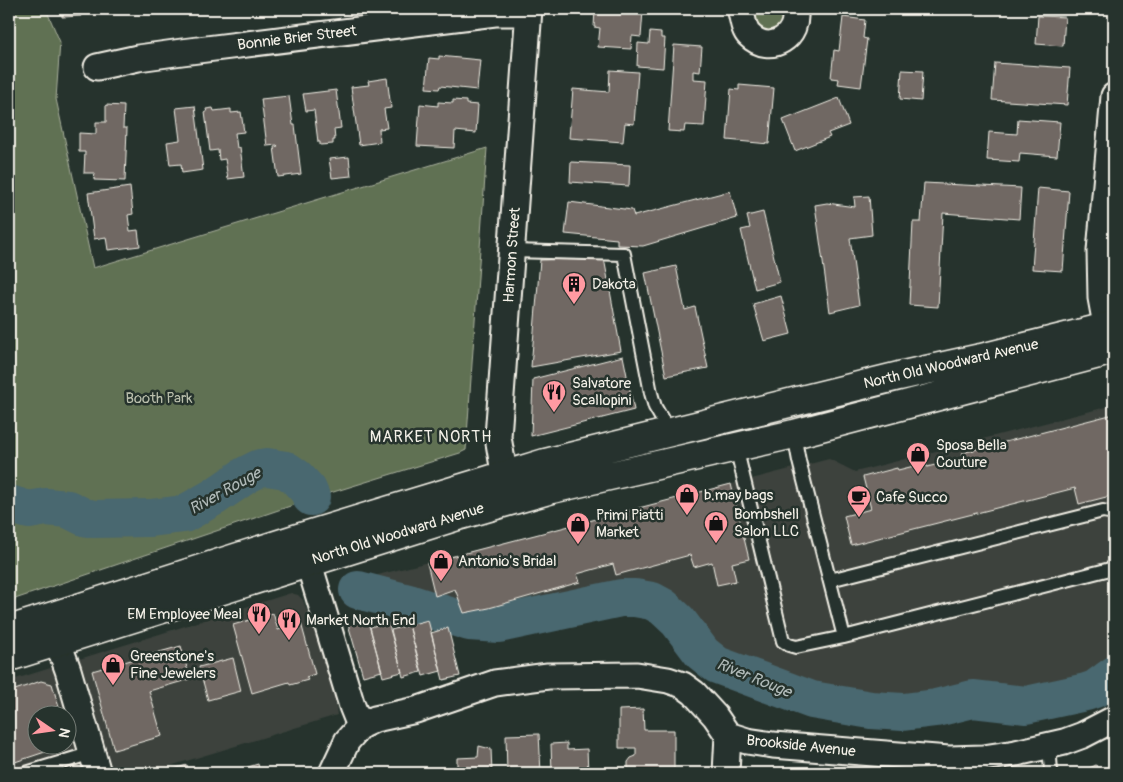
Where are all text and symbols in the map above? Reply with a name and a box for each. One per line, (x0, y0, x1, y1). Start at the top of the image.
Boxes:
street label: Bonnie Brier Street (236, 21, 359, 55)
street label: Harmon Street (499, 206, 525, 303)
building icon: Dakota (561, 271, 587, 305)
place label: Dakota (592, 275, 636, 294)
street label: North Old Woodward Avenue (862, 335, 1041, 393)
place label: Salvatore Scallopini (572, 374, 632, 410)
restaurant icon: Salvatore Scallopini (541, 379, 567, 413)
park label: Booth Park (125, 389, 193, 408)
district label: MARKET NORTH (370, 427, 492, 447)
place label: Sposa Bella Couture (936, 436, 1007, 472)
shop icon: Sposa Bella Couture (905, 441, 931, 475)
water label: River Rouge (186, 462, 266, 519)
shop icon: b.may bags (674, 482, 700, 516)
cafe icon: Cafe Succo (846, 484, 872, 518)
place label: b.may bags (704, 486, 773, 505)
place label: Cafe Succo (876, 488, 948, 507)
street label: North Old Woodward Avenue (310, 499, 487, 569)
place label: Bombshell Salon LLC (734, 505, 799, 541)
place label: Primi Piatti Market (596, 506, 663, 542)
shop icon: Bombshell Salon LLC (703, 510, 729, 544)
shop icon: Primi Piatti Market (565, 511, 591, 545)
shop icon: Antonio's Bridal (428, 548, 454, 582)
place label: Antonio's Bridal (458, 552, 557, 571)
restaurant icon: EM Employee Meal (246, 601, 272, 635)
place label: EM Employee Meal (127, 605, 242, 624)
restaurant icon: Market North End (276, 607, 302, 641)
place label: Market North End (306, 611, 416, 630)
place label: Greenstone's Fine Jewelers (130, 647, 216, 683)
shop icon: Greenstone's Fine Jewelers (100, 652, 126, 686)
water label: River Rouge (714, 654, 796, 703)
north arrow (28, 704, 78, 754)
text: N (55, 726, 74, 739)
street label: Brookside Avenue (746, 731, 857, 761)

